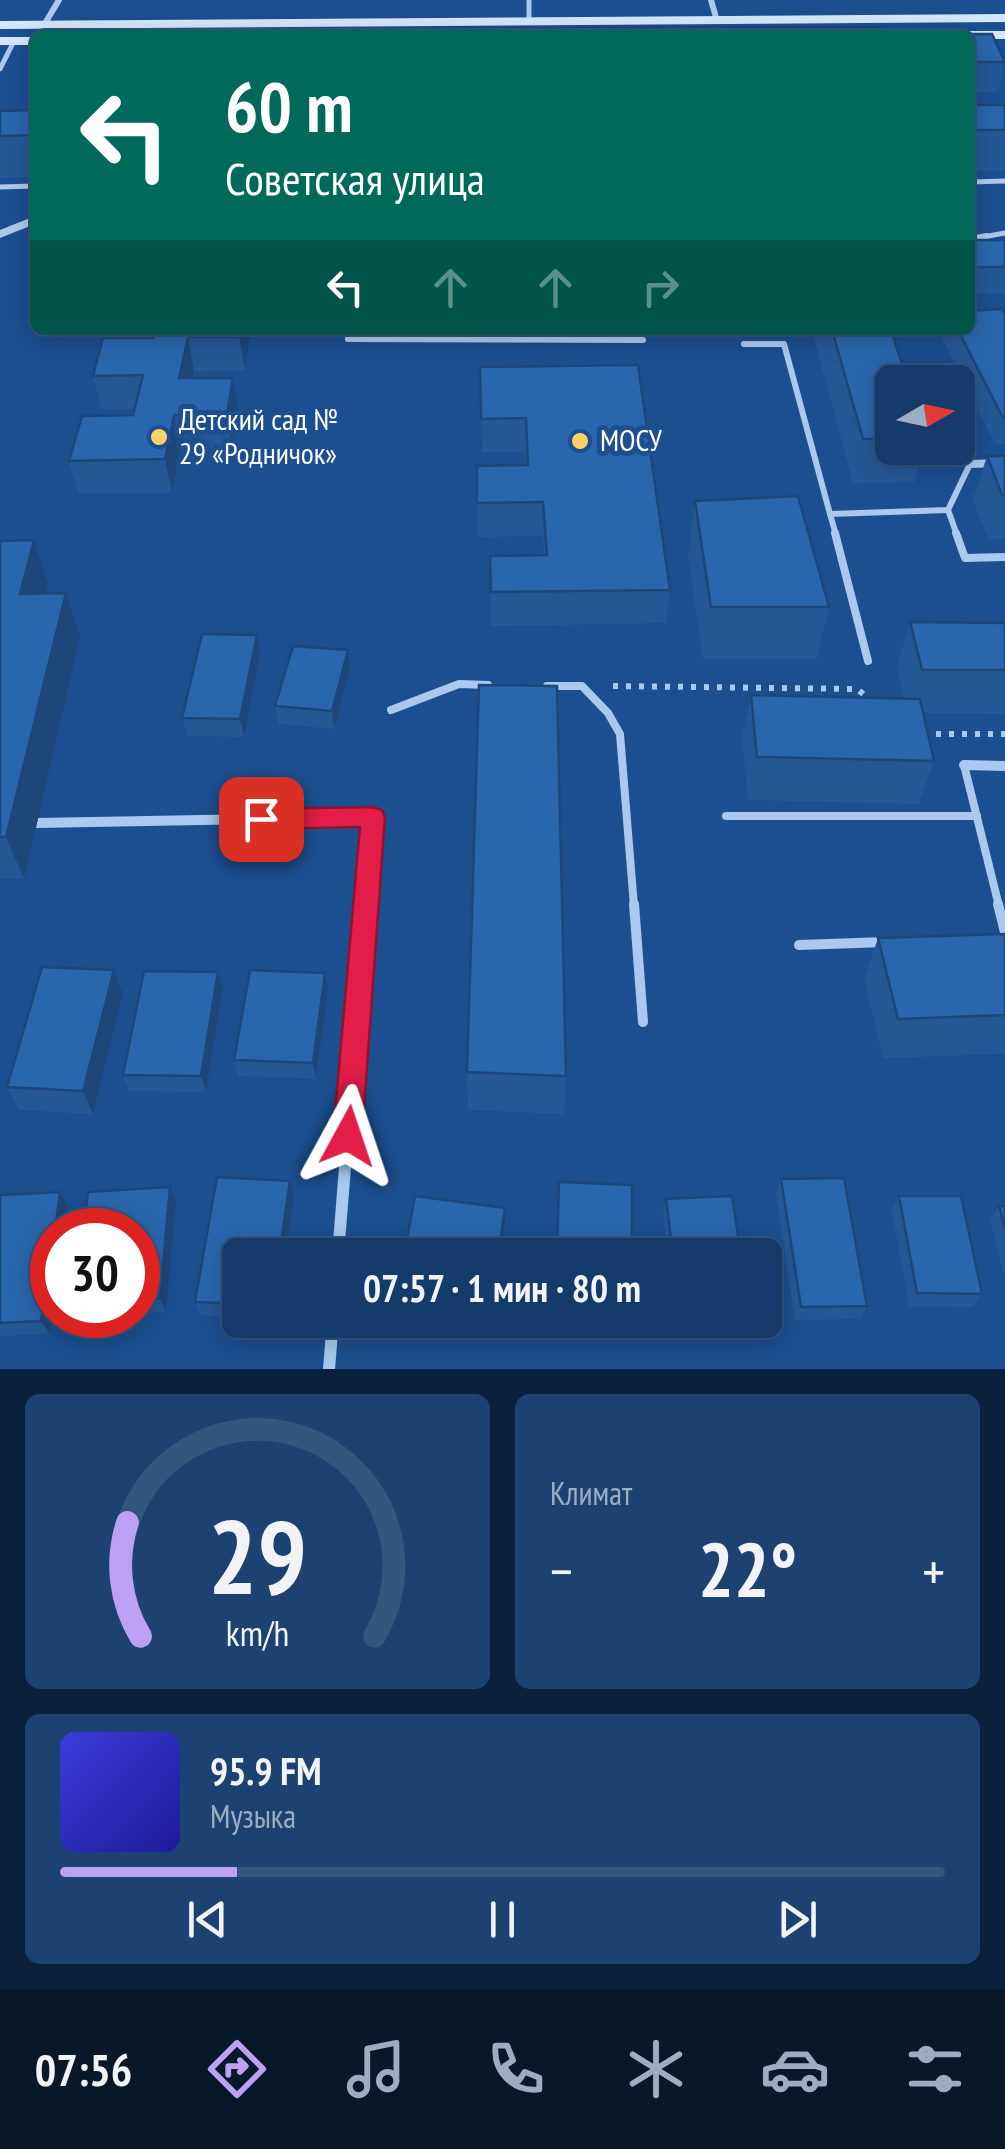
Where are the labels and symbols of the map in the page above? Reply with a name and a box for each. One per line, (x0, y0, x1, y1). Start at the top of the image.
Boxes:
north arrow (875, 365, 975, 465)
place label: Детский сад № 29 «Родничок» (179, 399, 338, 472)
place label: МОСУ (600, 420, 663, 459)
marker: Детский сад № 29 «Родничок» (148, 426, 170, 448)
marker: МОСУ (569, 430, 591, 452)
pin (219, 777, 304, 862)
position arrow (296, 1084, 400, 1188)
speed limit sign: 30 (30, 1208, 160, 1338)

